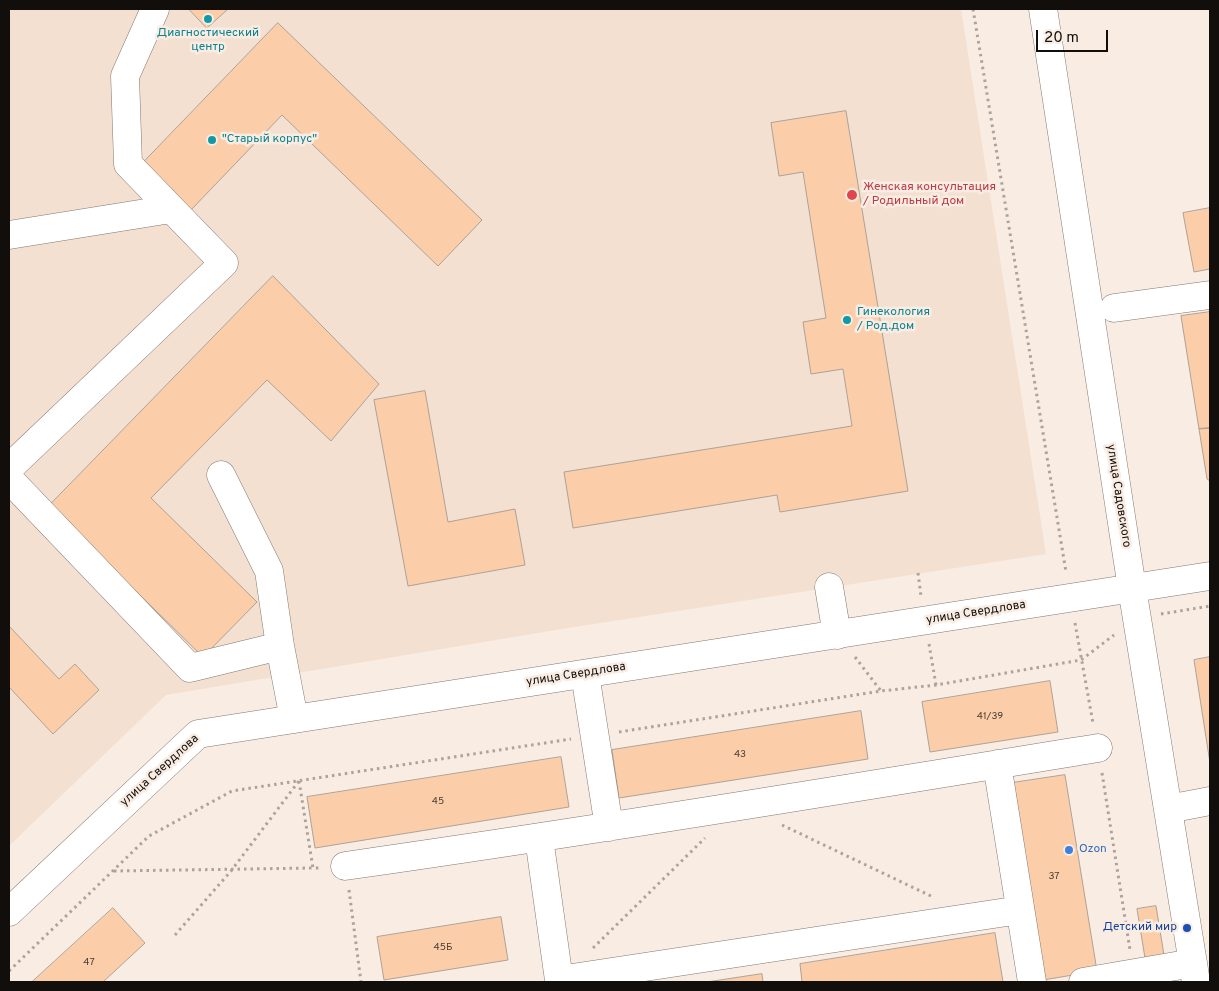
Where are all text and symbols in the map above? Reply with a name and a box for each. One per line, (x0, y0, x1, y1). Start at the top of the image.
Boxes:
marker: Диагностический центр (202, 13, 214, 25)
scale bar (1039, 20, 1112, 52)
place label: Диагностический центр (157, 27, 259, 55)
text: 20 m (1044, 29, 1079, 48)
place label: "Старый корпус" (222, 133, 317, 147)
marker: "Старый корпус" (206, 134, 218, 146)
place label: Женская консультация / Родильный дом (863, 181, 996, 209)
marker: Женская консультация / Родильный дом (845, 188, 859, 202)
place label: Гинекология / Род.дом (857, 306, 930, 334)
marker: Гинекология / Род.дом (841, 314, 853, 326)
street label: улица Садовского (1103, 443, 1133, 549)
street label: улица Свердлова (925, 598, 1027, 628)
street label: улица Свердлова (525, 660, 627, 690)
house number: 41/39 (977, 711, 1003, 723)
street label: улица Свердлова (118, 732, 202, 810)
house number: 43 (734, 749, 746, 761)
house number: 45 (432, 796, 444, 808)
place label: Ozon (1079, 843, 1107, 857)
marker: Ozon (1063, 844, 1075, 856)
house number: 37 (1048, 871, 1060, 883)
place label: Детский мир (1103, 921, 1177, 935)
marker: Детский мир (1181, 922, 1193, 934)
house number: 45Б (434, 942, 452, 954)
house number: 47 (83, 957, 95, 969)

